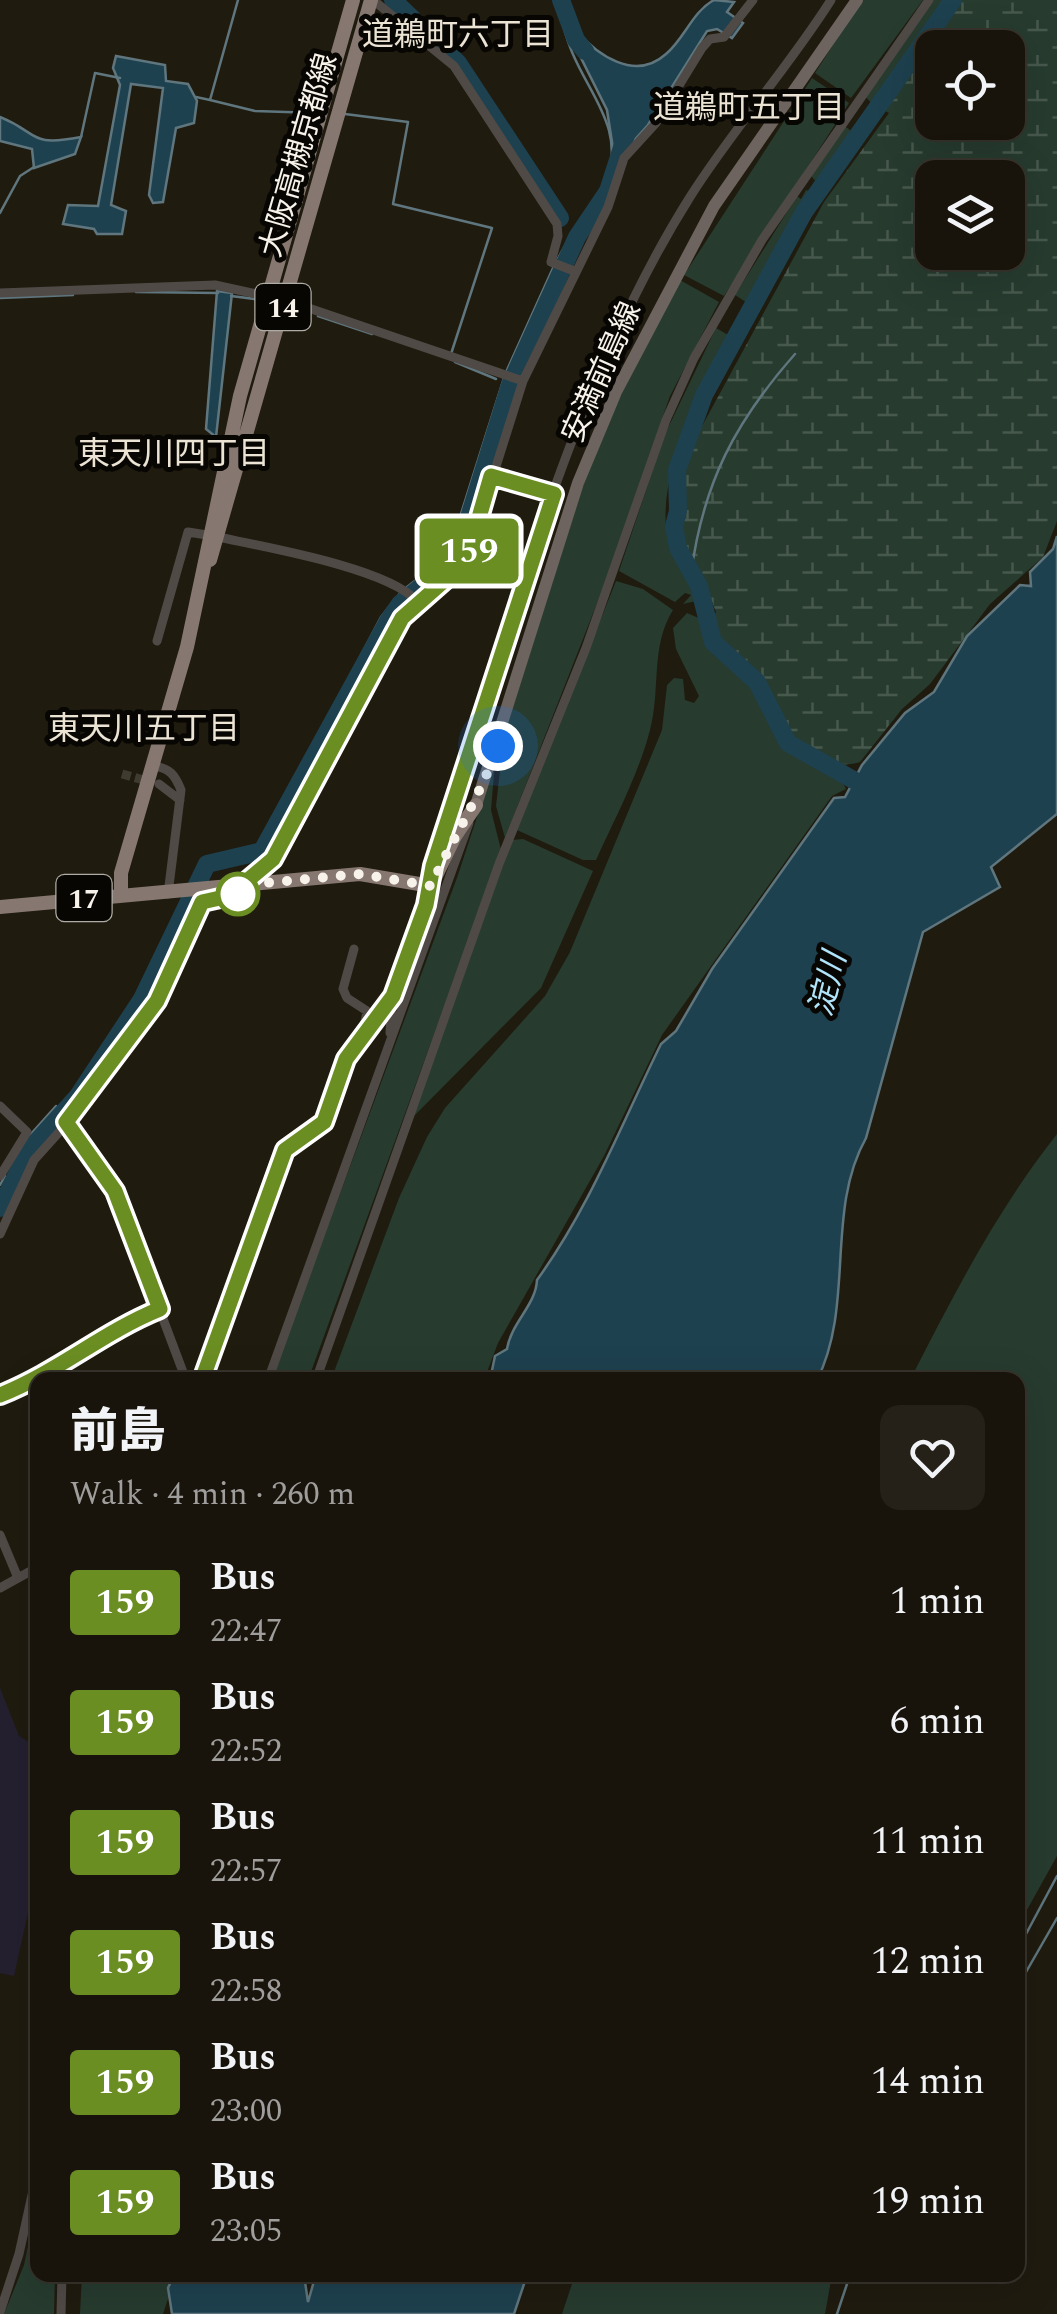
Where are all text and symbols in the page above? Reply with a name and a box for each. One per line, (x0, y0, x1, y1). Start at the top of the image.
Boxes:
district label: 道鵜町六丁目 (362, 11, 554, 60)
map controls (915, 30, 1025, 270)
button: locate (915, 30, 1025, 140)
street label: 大阪高槻京都線 (248, 48, 350, 263)
district label: 道鵜町五丁目 (653, 84, 845, 133)
button: layers (915, 160, 1025, 270)
road number: 14 (256, 284, 310, 330)
street label: 安満前島線 (550, 295, 653, 450)
district label: 東天川四丁目 (78, 430, 270, 479)
line badge: 159 (412, 518, 526, 584)
text: 159 (440, 525, 498, 578)
district label: 東天川五丁目 (48, 705, 240, 754)
your location (473, 721, 523, 771)
unlabelled marker (217, 873, 259, 915)
road number: 17 (56, 875, 112, 921)
water label: 淀川 (797, 944, 861, 1021)
text: 前島 (70, 1396, 166, 1469)
button: heart (880, 1405, 985, 1510)
text: Walk · 4 min · 260 m (70, 1470, 355, 1519)
text: Bus (210, 1549, 276, 1607)
text: 1 min (890, 1573, 985, 1631)
text: 159 (96, 1576, 154, 1629)
text: 22:47 (210, 1607, 282, 1656)
text: Bus (210, 1669, 276, 1727)
text: 6 min (890, 1693, 985, 1751)
text: 159 (96, 1696, 154, 1749)
text: 22:52 (210, 1727, 282, 1776)
text: Bus (210, 1789, 276, 1847)
text: 11 min (871, 1813, 985, 1871)
text: 159 (96, 1816, 154, 1869)
text: 22:57 (210, 1847, 282, 1896)
text: Bus (210, 1909, 276, 1967)
text: 12 min (871, 1933, 985, 1991)
text: 159 (96, 1936, 154, 1989)
text: 22:58 (210, 1967, 282, 2016)
text: Bus (210, 2029, 276, 2087)
text: 14 min (871, 2053, 985, 2111)
text: 159 (96, 2056, 154, 2109)
text: 23:00 (210, 2087, 282, 2136)
text: Bus (210, 2149, 276, 2207)
text: 19 min (871, 2173, 985, 2231)
text: 159 (96, 2176, 154, 2229)
text: 23:05 (210, 2207, 282, 2256)

